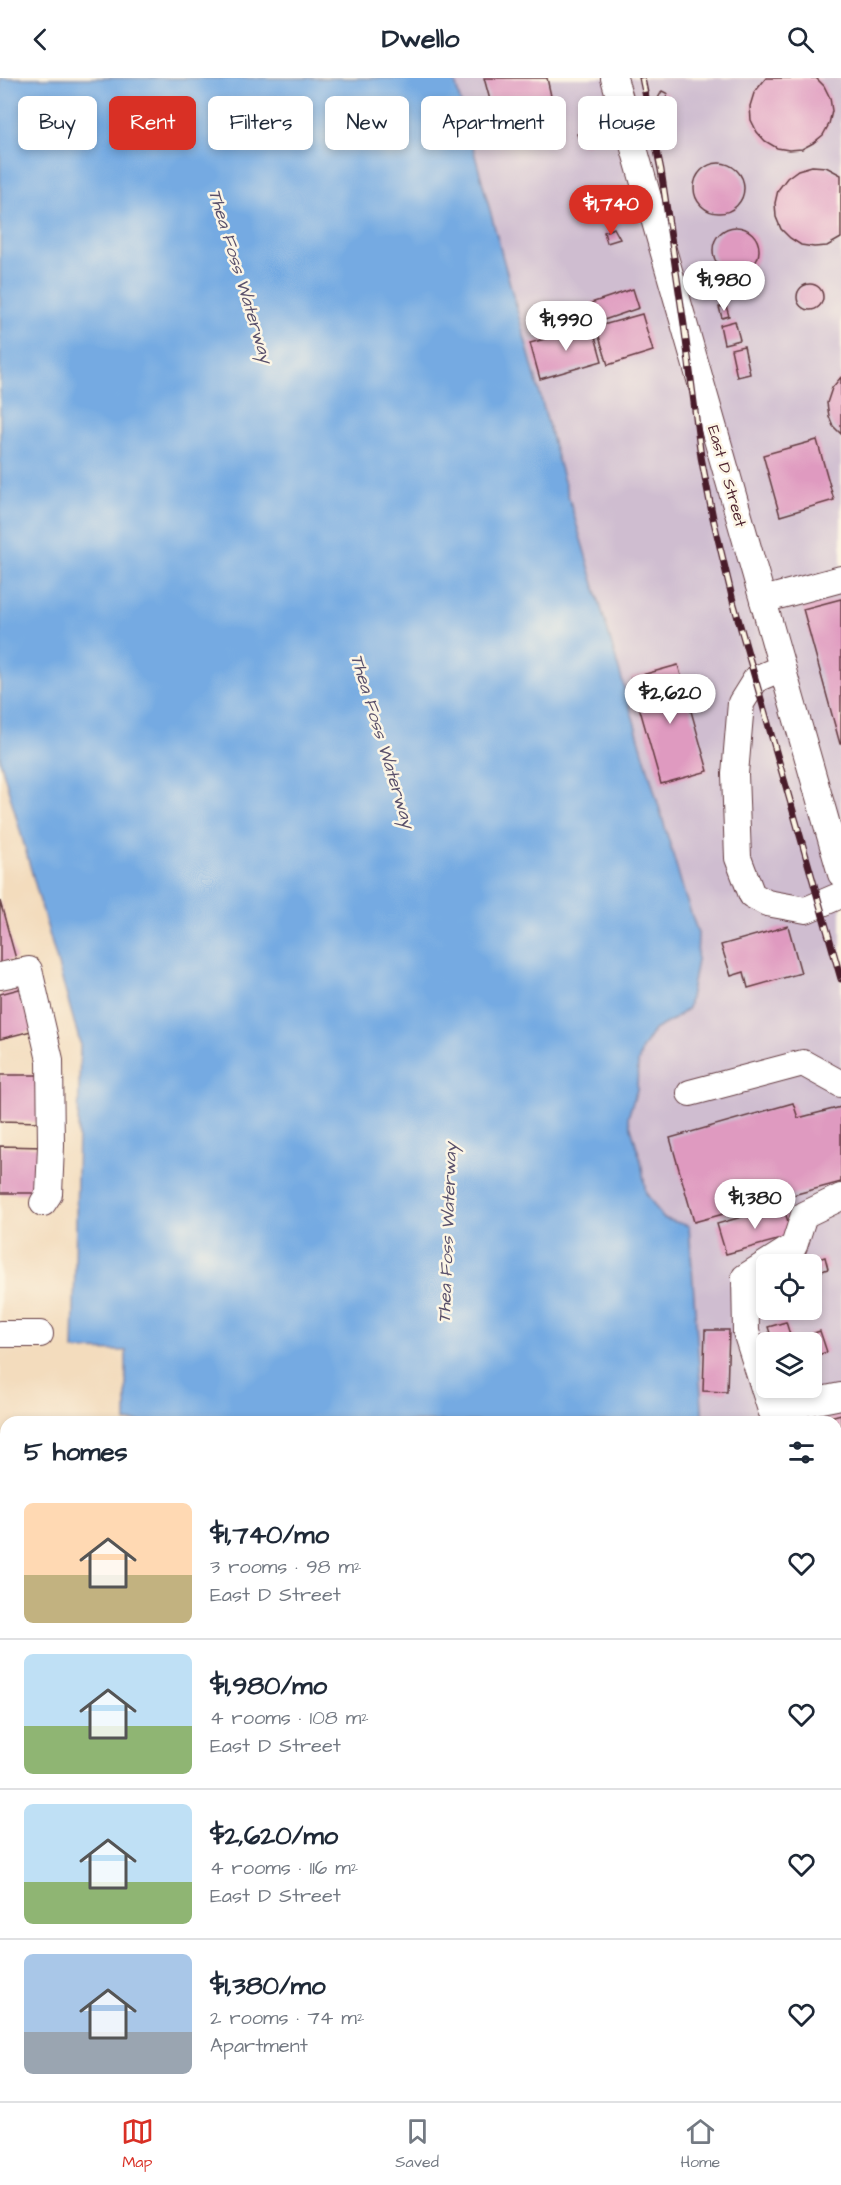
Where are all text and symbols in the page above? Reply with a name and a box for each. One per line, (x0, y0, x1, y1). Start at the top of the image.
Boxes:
text: Dwello (382, 20, 459, 58)
icon: back (24, 23, 57, 56)
icon: search (784, 23, 817, 56)
chip: Buy (18, 96, 97, 150)
chip: Rent (109, 96, 196, 150)
chip: Filters (208, 96, 313, 150)
chip: New (325, 96, 409, 150)
chip: Apartment (421, 96, 566, 150)
chip: House (578, 96, 677, 150)
pin: $1,740 (562, 185, 660, 236)
water label: Thea Foss Waterway (201, 186, 280, 369)
text: $1,740 (583, 190, 639, 218)
pin: $1,980 (675, 261, 773, 312)
text: $1,980 (697, 266, 751, 294)
pin: $1,990 (517, 301, 615, 352)
text: $1,990 (540, 306, 592, 334)
street label: East D Street (702, 423, 752, 530)
water label: Thea Foss Waterway (343, 651, 422, 834)
pin: $2,620 (621, 674, 719, 725)
text: $2,620 (639, 679, 701, 707)
water label: Thea Foss Waterway (432, 1140, 464, 1324)
pin: $1,380 (706, 1179, 804, 1230)
text: $1,380 (728, 1184, 782, 1212)
map controls (756, 1254, 822, 1398)
button: locate (756, 1254, 822, 1320)
button: layers (756, 1332, 822, 1398)
text: 5 homes (24, 1434, 128, 1470)
icon: filters (785, 1436, 818, 1469)
text: $1,740/mo (210, 1517, 329, 1553)
icon: home (72, 1527, 144, 1599)
icon: heart (785, 1547, 818, 1580)
text: 3 rooms · 98 m² (210, 1553, 362, 1581)
text: East D Street (210, 1581, 341, 1609)
text: $1,980/mo (210, 1668, 327, 1704)
icon: home (72, 1678, 144, 1750)
icon: heart (785, 1698, 818, 1731)
text: 4 rooms · 108 m² (210, 1704, 369, 1732)
text: East D Street (210, 1732, 341, 1760)
text: $2,620/mo (210, 1818, 338, 1854)
icon: home (72, 1828, 144, 1900)
icon: heart (785, 1848, 818, 1881)
text: 4 rooms · 116 m² (210, 1854, 358, 1882)
text: East D Street (210, 1882, 341, 1910)
text: $1,380/mo (210, 1968, 326, 2004)
icon: home (72, 1978, 144, 2050)
icon: heart (785, 1998, 818, 2031)
text: 2 rooms · 74 m² (210, 2004, 364, 2032)
text: Apartment (210, 2032, 308, 2060)
tab: Map (121, 2115, 154, 2173)
tab: Saved (395, 2115, 439, 2173)
tab: Home (680, 2115, 720, 2173)

